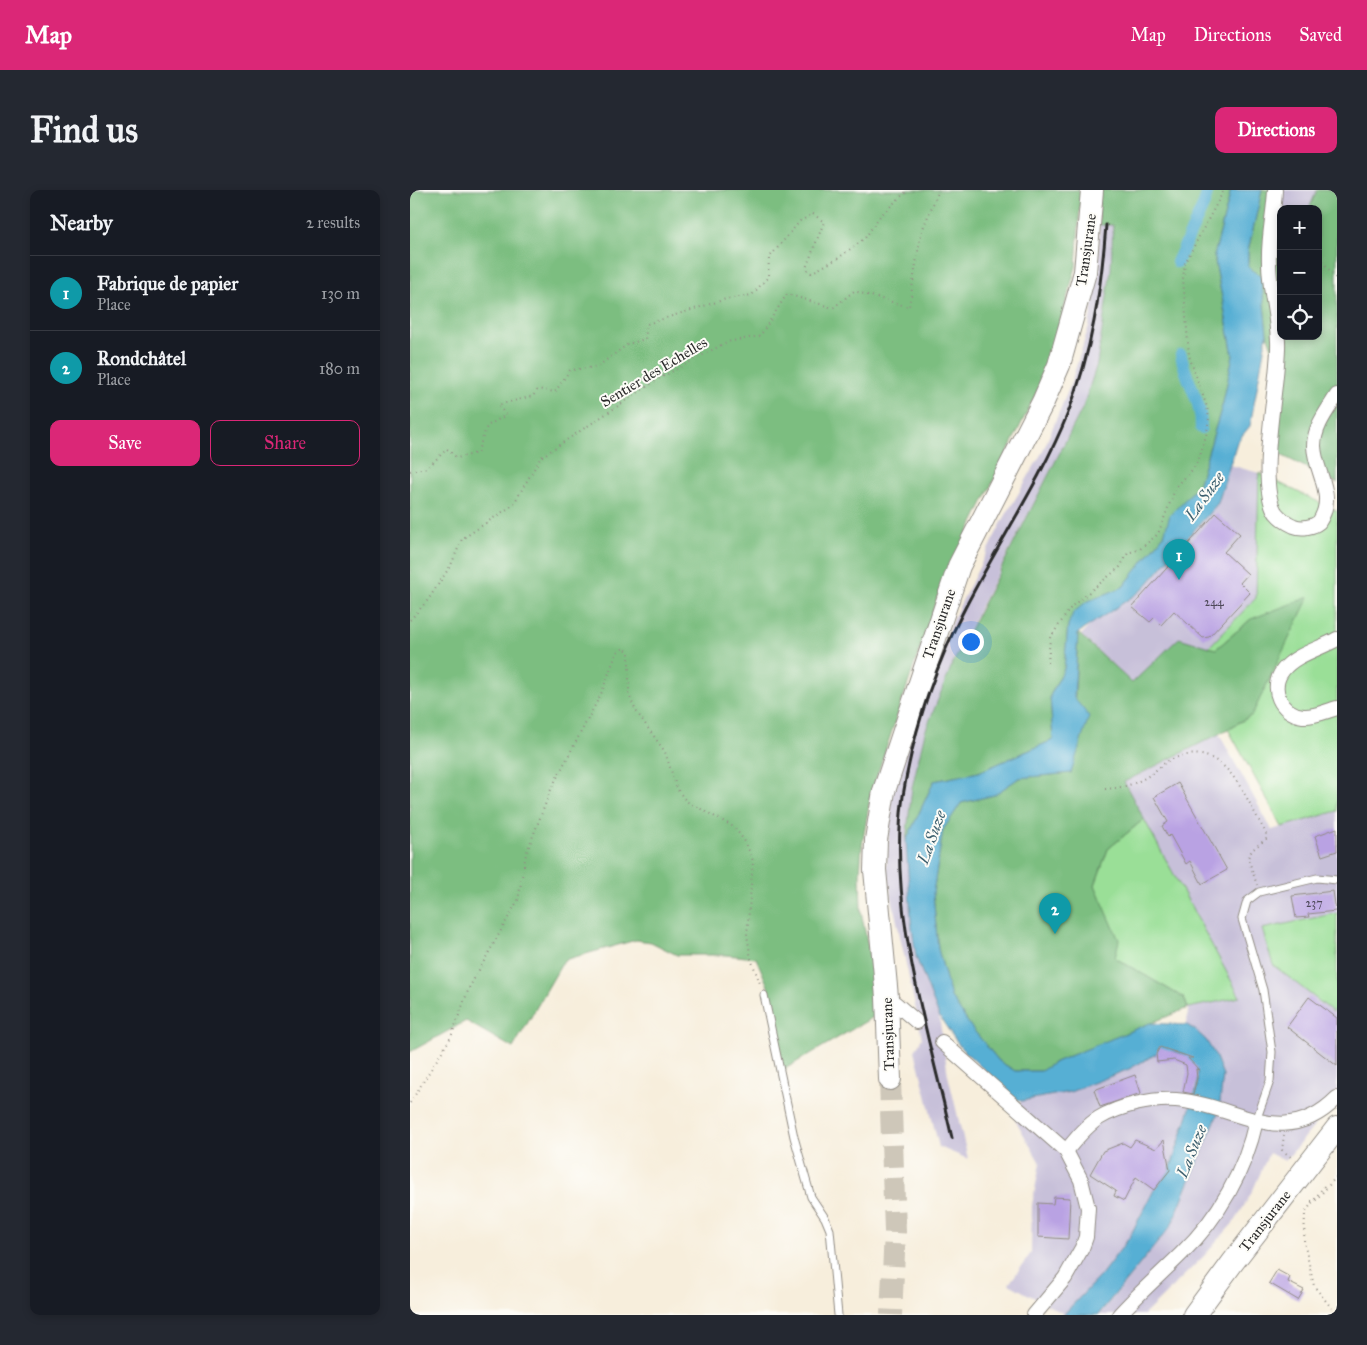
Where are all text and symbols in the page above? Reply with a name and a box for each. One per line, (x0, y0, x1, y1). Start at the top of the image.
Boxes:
text: Map (25, 20, 72, 50)
text: Map (1130, 24, 1166, 46)
text: Directions (1194, 24, 1271, 46)
text: Saved (1299, 24, 1342, 46)
button: Directions (1215, 107, 1337, 153)
text: Find us (30, 109, 138, 152)
map controls (1277, 205, 1322, 340)
button: + (1277, 205, 1322, 250)
text: Nearby (50, 210, 113, 236)
street label: Transjurane (1072, 212, 1100, 288)
text: 2 results (306, 213, 360, 232)
button: − (1277, 250, 1322, 295)
text: Fabrique de papier (97, 272, 238, 295)
text: 1 (63, 284, 69, 303)
text: 130 m (321, 284, 360, 303)
text: Place (97, 295, 131, 314)
button: locate (1277, 295, 1322, 340)
street label: Sentier des Echelles (597, 333, 711, 411)
text: Rondchâtel (97, 347, 186, 370)
text: 2 (62, 359, 70, 378)
text: 180 m (319, 359, 360, 378)
text: Place (97, 370, 131, 389)
button: Save (50, 420, 200, 466)
button: Share (210, 420, 360, 466)
water label: La Suze (1180, 468, 1229, 525)
pin: 1 (1163, 539, 1195, 580)
street label: Transjurane (919, 586, 959, 662)
house number: 244 (1204, 595, 1224, 609)
your location (958, 629, 984, 655)
water label: La Suze (913, 807, 950, 867)
pin: 2 (1039, 893, 1071, 934)
house number: 237 (1305, 896, 1323, 910)
street label: Transjurane (878, 997, 898, 1071)
water label: La Suze (1172, 1121, 1211, 1181)
street label: Transjurane (1235, 1187, 1295, 1255)

